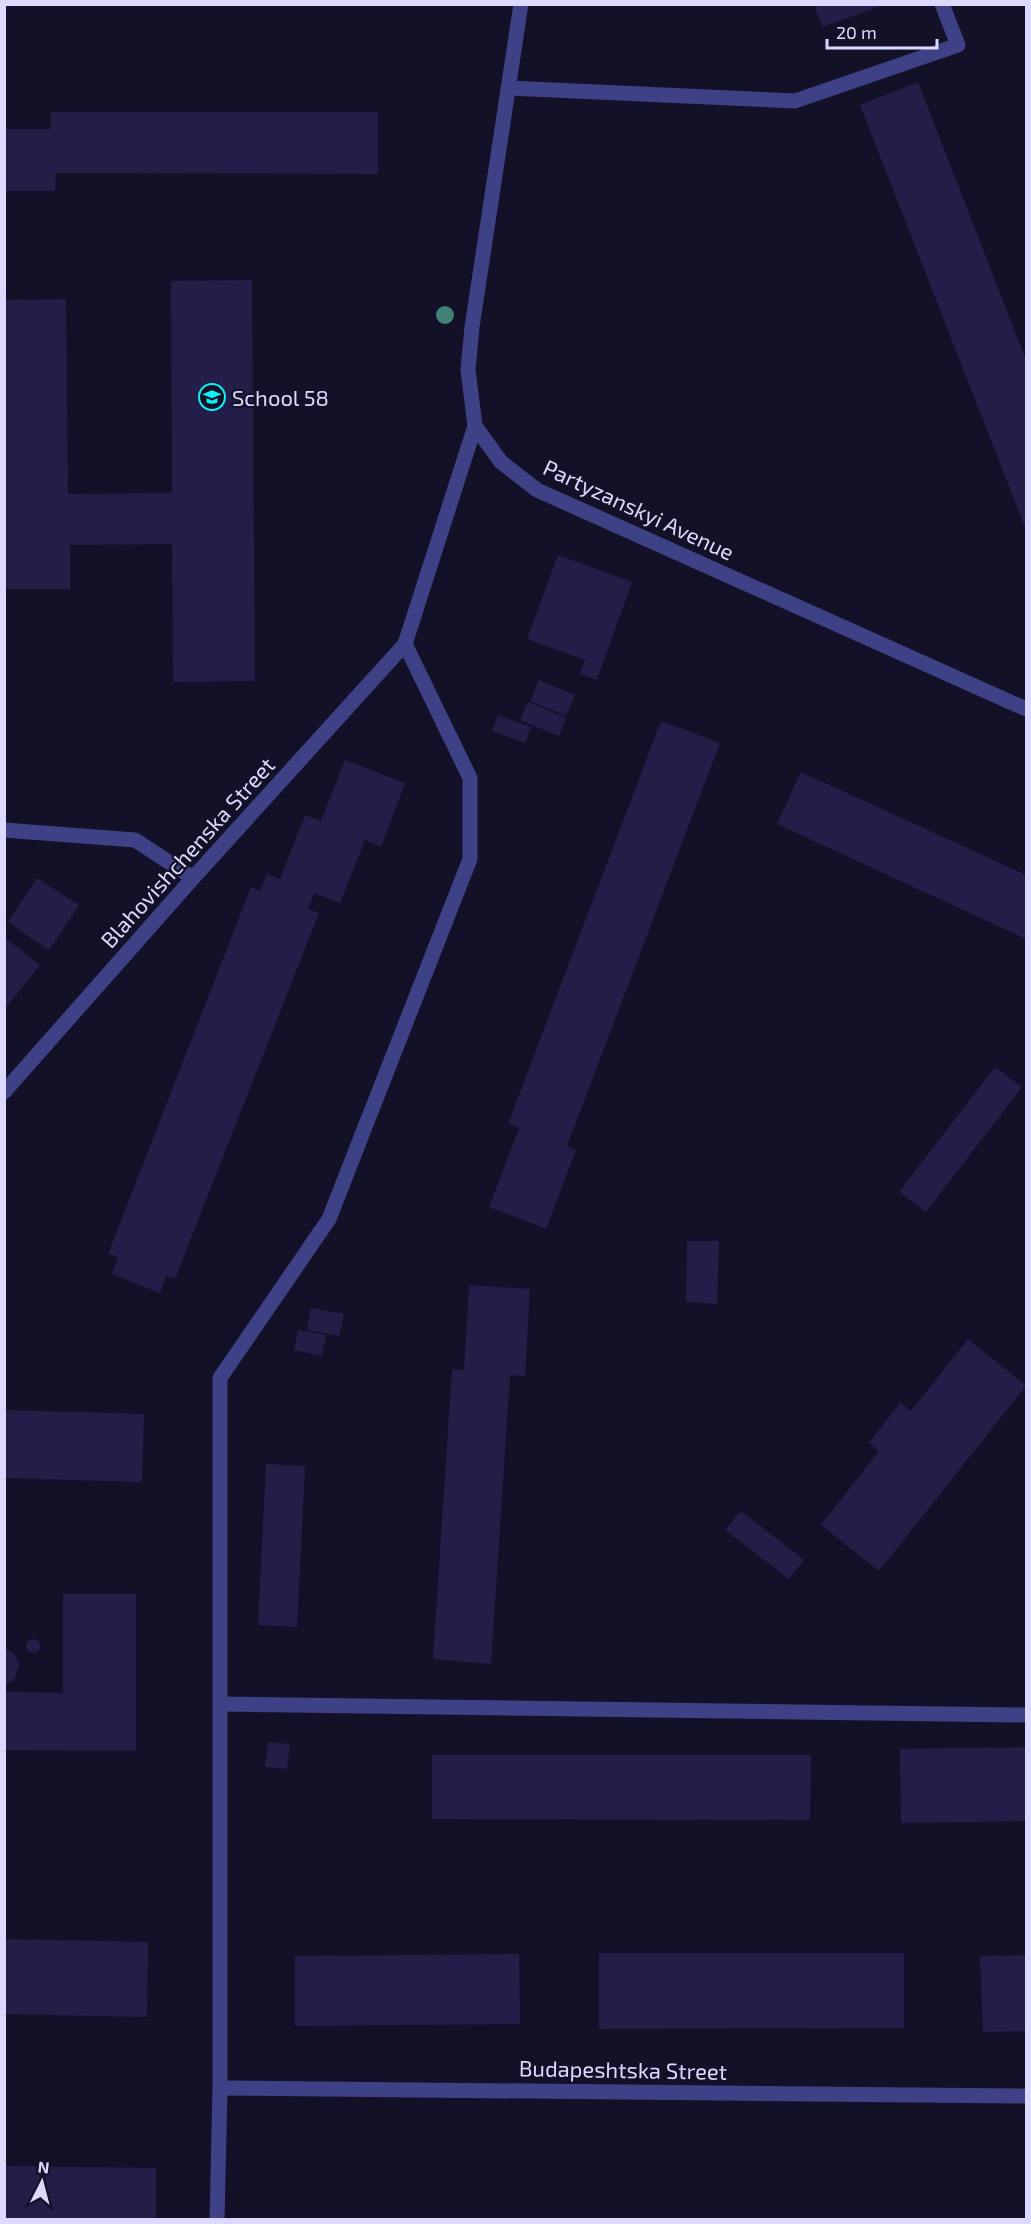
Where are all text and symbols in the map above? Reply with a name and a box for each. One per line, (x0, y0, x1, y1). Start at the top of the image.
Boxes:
scale bar (827, 12, 936, 50)
text: 20 m (836, 21, 877, 43)
school or university icon: School 58 (197, 382, 227, 412)
place label: School 58 (232, 384, 329, 410)
street label: Partyzanskyi Avenue (539, 453, 739, 565)
street label: Blahovishchenska Street (95, 751, 279, 953)
street label: Budapeshtska Street (519, 2054, 727, 2084)
north arrow (12, 2152, 72, 2212)
text: N (37, 2157, 50, 2177)

